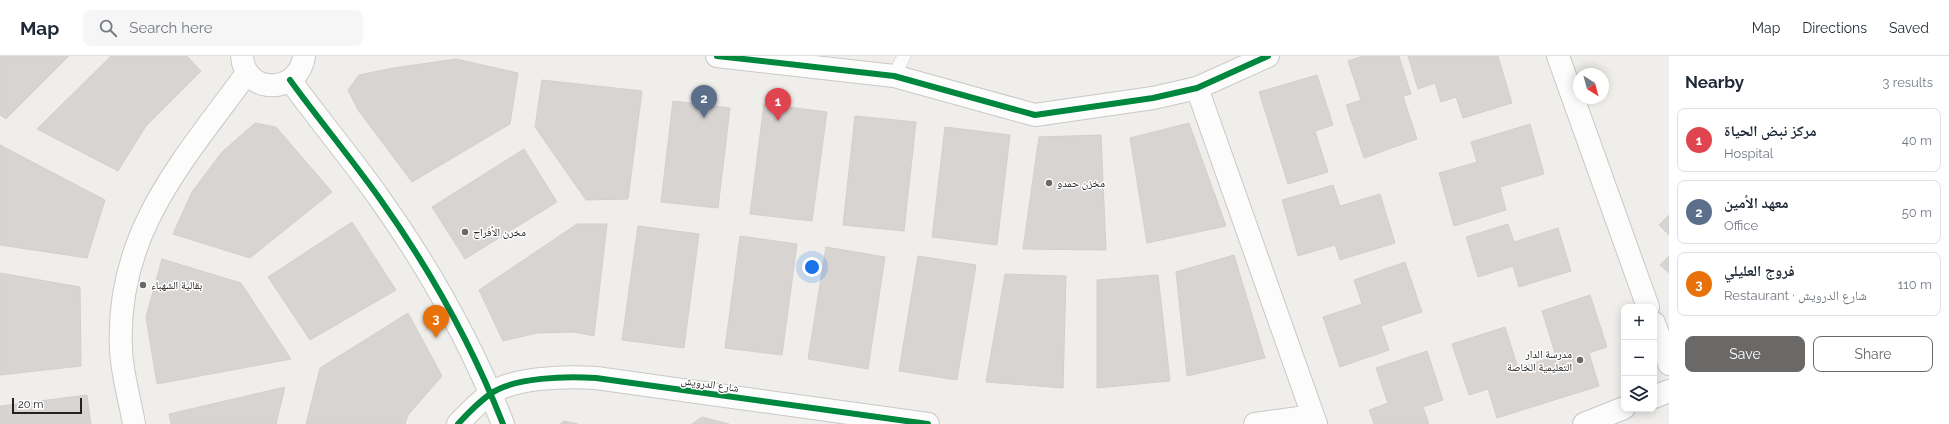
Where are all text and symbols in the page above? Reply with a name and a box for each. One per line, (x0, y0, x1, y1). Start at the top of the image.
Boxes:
search box (83, 10, 363, 46)
text: Map (20, 17, 59, 39)
icon: search (97, 17, 119, 39)
text: Search here (129, 19, 213, 37)
text: Map (1752, 20, 1780, 36)
text: Directions (1802, 20, 1867, 36)
text: Saved (1889, 20, 1929, 36)
north arrow (1573, 68, 1609, 104)
text: Nearby (1685, 72, 1744, 92)
text: 3 results (1883, 75, 1933, 90)
pin: 2 (691, 85, 717, 118)
pin: 1 (765, 88, 791, 121)
text: مركز نبض الحياة (1724, 122, 1817, 140)
text: 1 (1696, 133, 1702, 148)
text: 40 m (1902, 133, 1932, 148)
text: Hospital (1724, 146, 1773, 161)
place label: مخزن حمدو (1057, 177, 1105, 190)
marker: مخزن حمدو (1044, 178, 1054, 188)
text: معهد الأمين (1724, 194, 1789, 212)
text: 2 (1695, 205, 1703, 220)
text: 50 m (1902, 205, 1932, 220)
text: Office (1724, 218, 1758, 233)
place label: مخرن الأفراح (473, 226, 526, 239)
marker: مخرن الأفراح (460, 227, 470, 237)
your location (802, 257, 822, 277)
text: فروج العليلي (1724, 262, 1795, 280)
text: 3 (1695, 277, 1703, 292)
text: 110 m (1898, 277, 1932, 292)
place label: بقالية الشهباء (151, 279, 202, 292)
marker: بقالية الشهباء (138, 280, 148, 290)
text: Restaurant · شارع الدرويش (1724, 288, 1867, 303)
map controls (1621, 304, 1657, 412)
button: + (1621, 304, 1657, 340)
pin: 3 (423, 305, 449, 338)
button: Save (1685, 336, 1805, 372)
button: Share (1813, 336, 1933, 372)
button: − (1621, 340, 1657, 376)
place label: مدرسة الدار التعليمية الخاصة (1507, 348, 1572, 374)
marker: مدرسة الدار التعليمية الخاصة (1575, 355, 1585, 365)
street label: شارع الدرويش (680, 374, 740, 395)
button: layers (1621, 376, 1657, 412)
scale bar (12, 396, 82, 415)
text: 20 m (18, 398, 43, 411)

